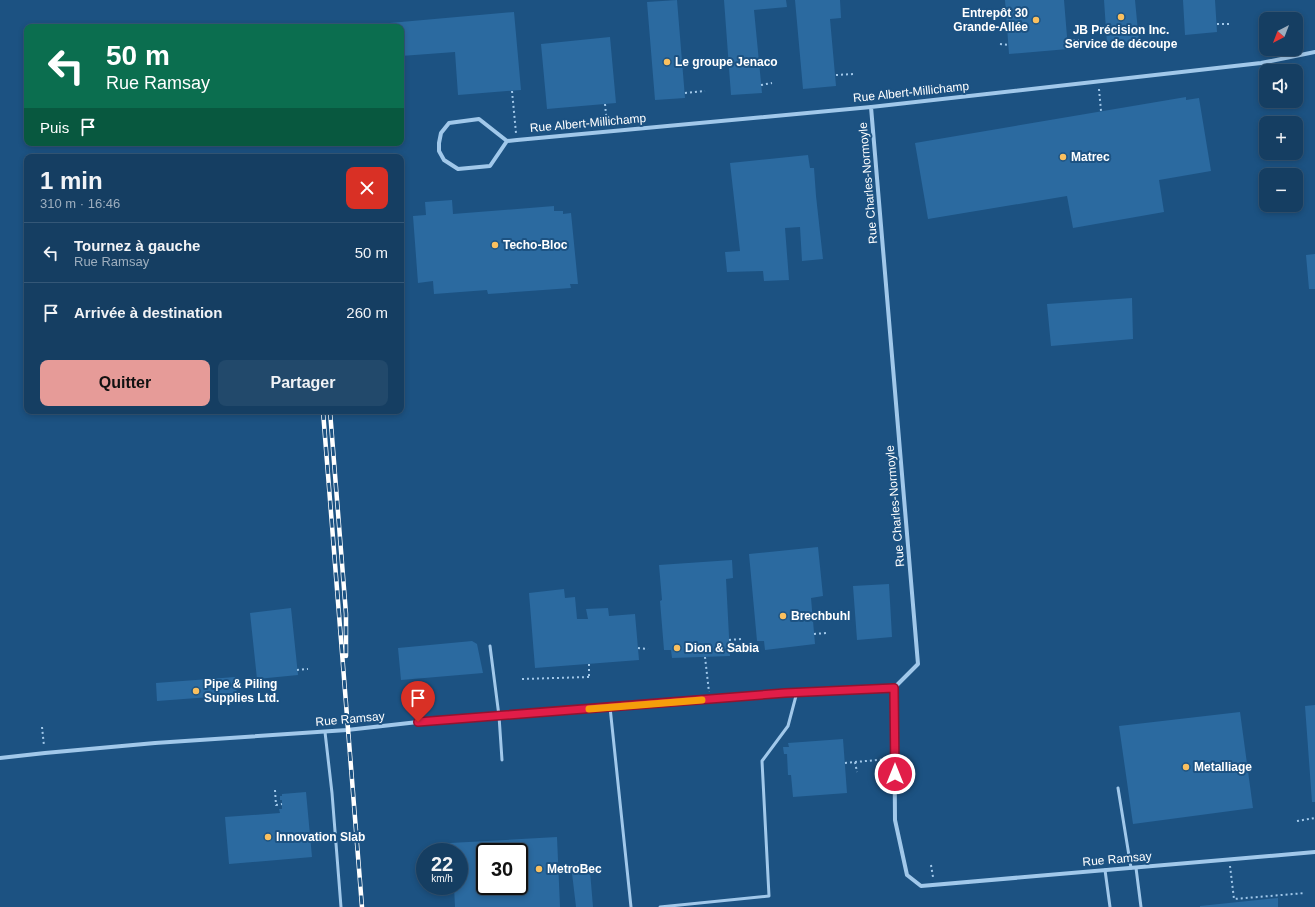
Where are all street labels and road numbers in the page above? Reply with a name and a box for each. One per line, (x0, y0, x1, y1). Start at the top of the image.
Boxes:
street label: Rue Albert-Millichamp (852, 79, 970, 105)
street label: Rue Albert-Millichamp (529, 111, 647, 135)
street label: Rue Charles-Normoyle (856, 121, 880, 244)
street label: Rue Charles-Normoyle (883, 444, 907, 567)
street label: Rue Ramsay (315, 709, 385, 729)
street label: Rue Ramsay (1082, 849, 1152, 869)

